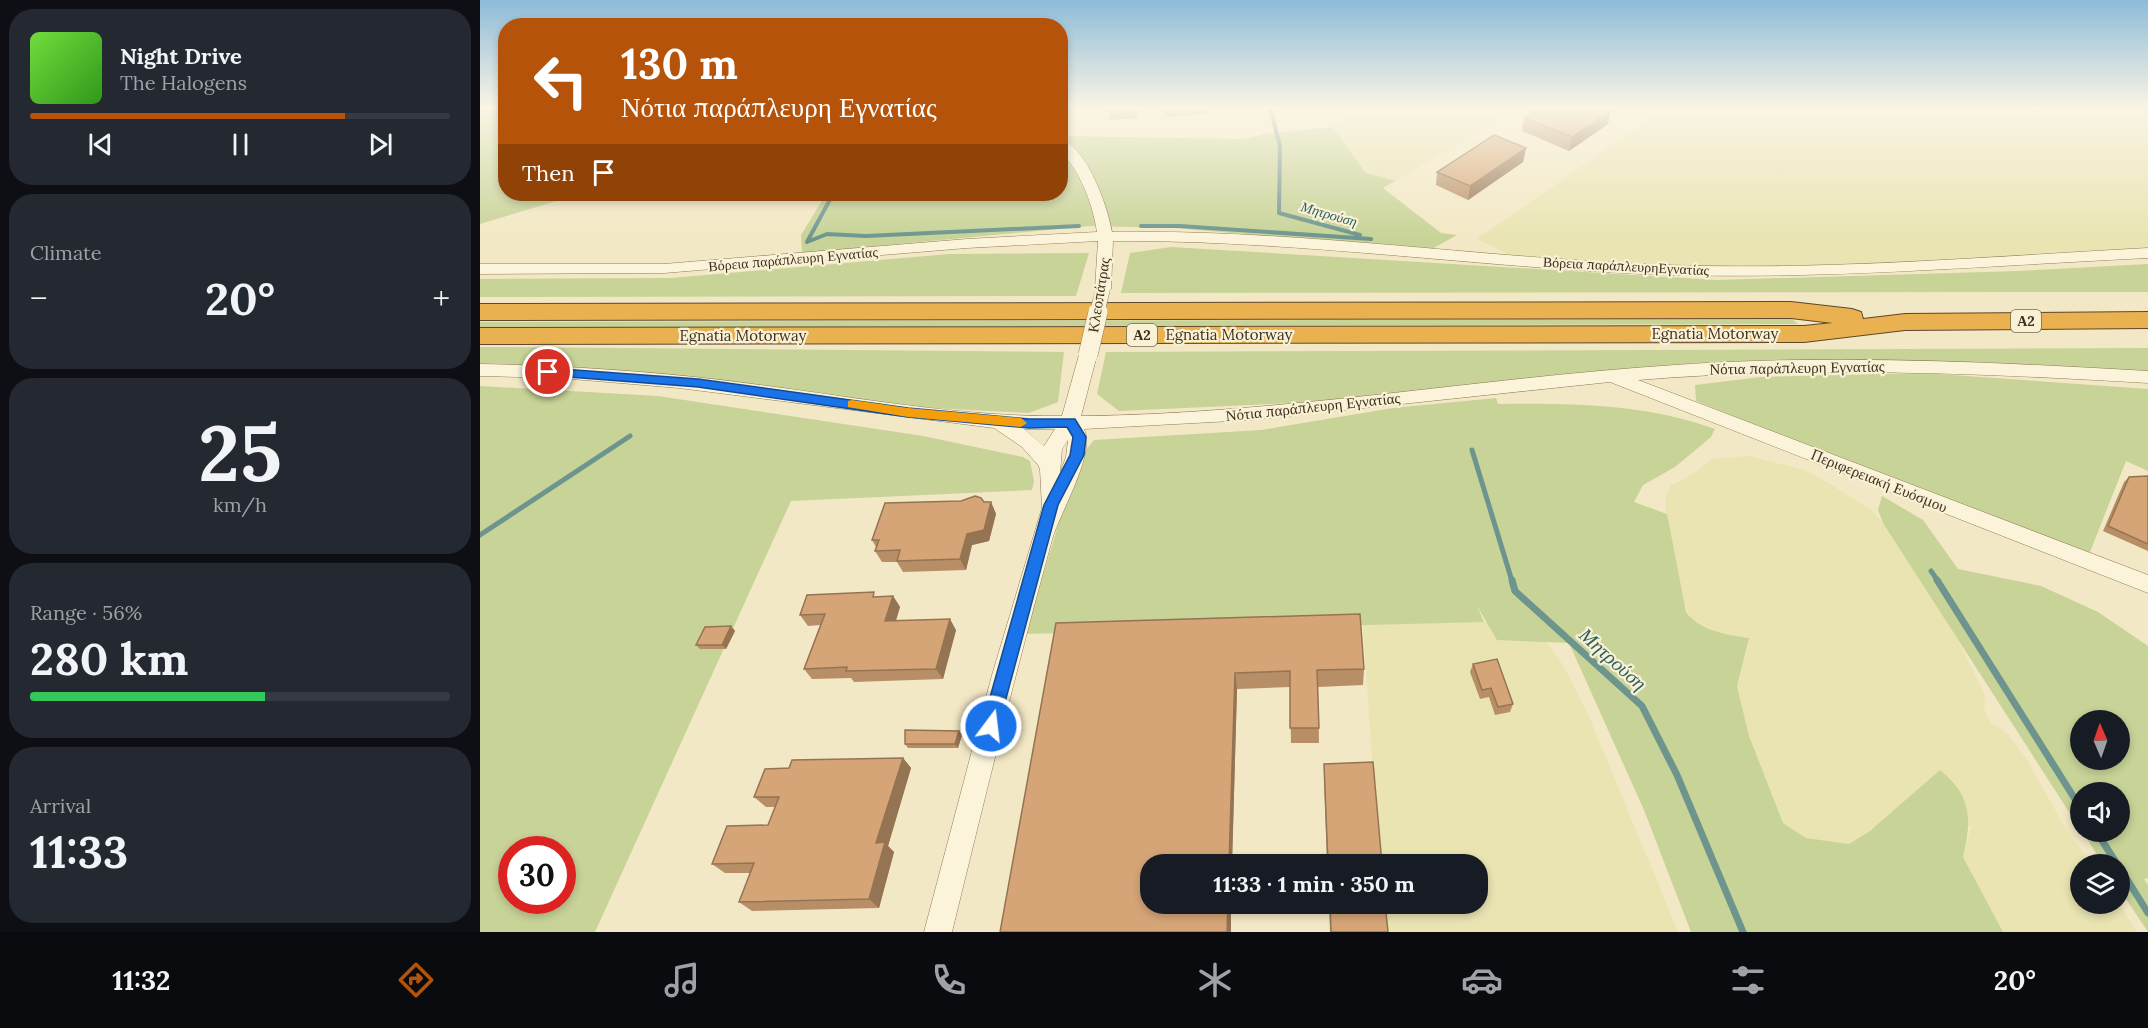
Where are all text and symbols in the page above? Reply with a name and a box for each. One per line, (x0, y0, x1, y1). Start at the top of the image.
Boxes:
text: 130 m (621, 37, 738, 91)
text: Night Drive (120, 42, 242, 70)
icon: left (522, 42, 600, 120)
text: The Halogens (120, 70, 247, 95)
text: Νότια παράπλευρη Εγνατίας (621, 90, 937, 124)
icon: previous (84, 128, 117, 161)
icon: pause (224, 128, 257, 161)
icon: next (364, 128, 397, 161)
icon: arrive (587, 156, 620, 189)
text: Then (522, 159, 575, 187)
water label: Μητρούση (1298, 197, 1359, 231)
text: Climate (30, 240, 102, 265)
street label: Βόρεια παράπλευρη Εγνατίας (707, 243, 879, 275)
street label: Βόρεια παράπλευρηΕγνατίας (1542, 253, 1710, 279)
street label: Κλεοπάτρας (1083, 256, 1114, 334)
text: 20° (205, 270, 275, 327)
text: − (30, 277, 48, 319)
text: + (432, 277, 450, 319)
road number: Α2 (2011, 310, 2041, 332)
road number: Α2 (1127, 324, 1157, 346)
street label: Egnatia Motorway (1652, 324, 1779, 343)
street label: Egnatia Motorway (1166, 325, 1293, 344)
street label: Egnatia Motorway (680, 326, 807, 345)
pin (522, 346, 573, 397)
icon: arrive (531, 355, 564, 388)
street label: Νότια παράπλευρη Εγνατίας (1709, 356, 1885, 379)
street label: Νότια παράπλευρη Εγνατίας (1225, 388, 1401, 425)
text: 25 (198, 403, 282, 502)
street label: Περιφερειακή Ευόσμου (1808, 444, 1950, 517)
text: km/h (213, 492, 267, 517)
text: Range · 56% (30, 600, 142, 625)
water label: Μητρούση (1574, 621, 1652, 696)
text: 280 km (30, 630, 188, 687)
position arrow (959, 694, 1023, 758)
north arrow (2070, 710, 2130, 770)
map controls (2070, 710, 2130, 914)
button: sound (2070, 782, 2130, 842)
text: Arrival (30, 793, 91, 818)
text: 11:33 (30, 823, 128, 880)
speed limit sign: 30 (498, 836, 576, 914)
button: layers (2070, 854, 2130, 914)
text: 11:33 · 1 min · 350 m (1213, 870, 1415, 898)
icon: directions (395, 959, 437, 1001)
icon: music (661, 959, 703, 1001)
icon: phone (928, 959, 970, 1001)
icon: climate (1194, 959, 1236, 1001)
icon: car (1461, 959, 1503, 1001)
icon: filters (1727, 959, 1769, 1001)
text: 11:32 (112, 963, 170, 997)
text: 20° (1994, 963, 2036, 997)

